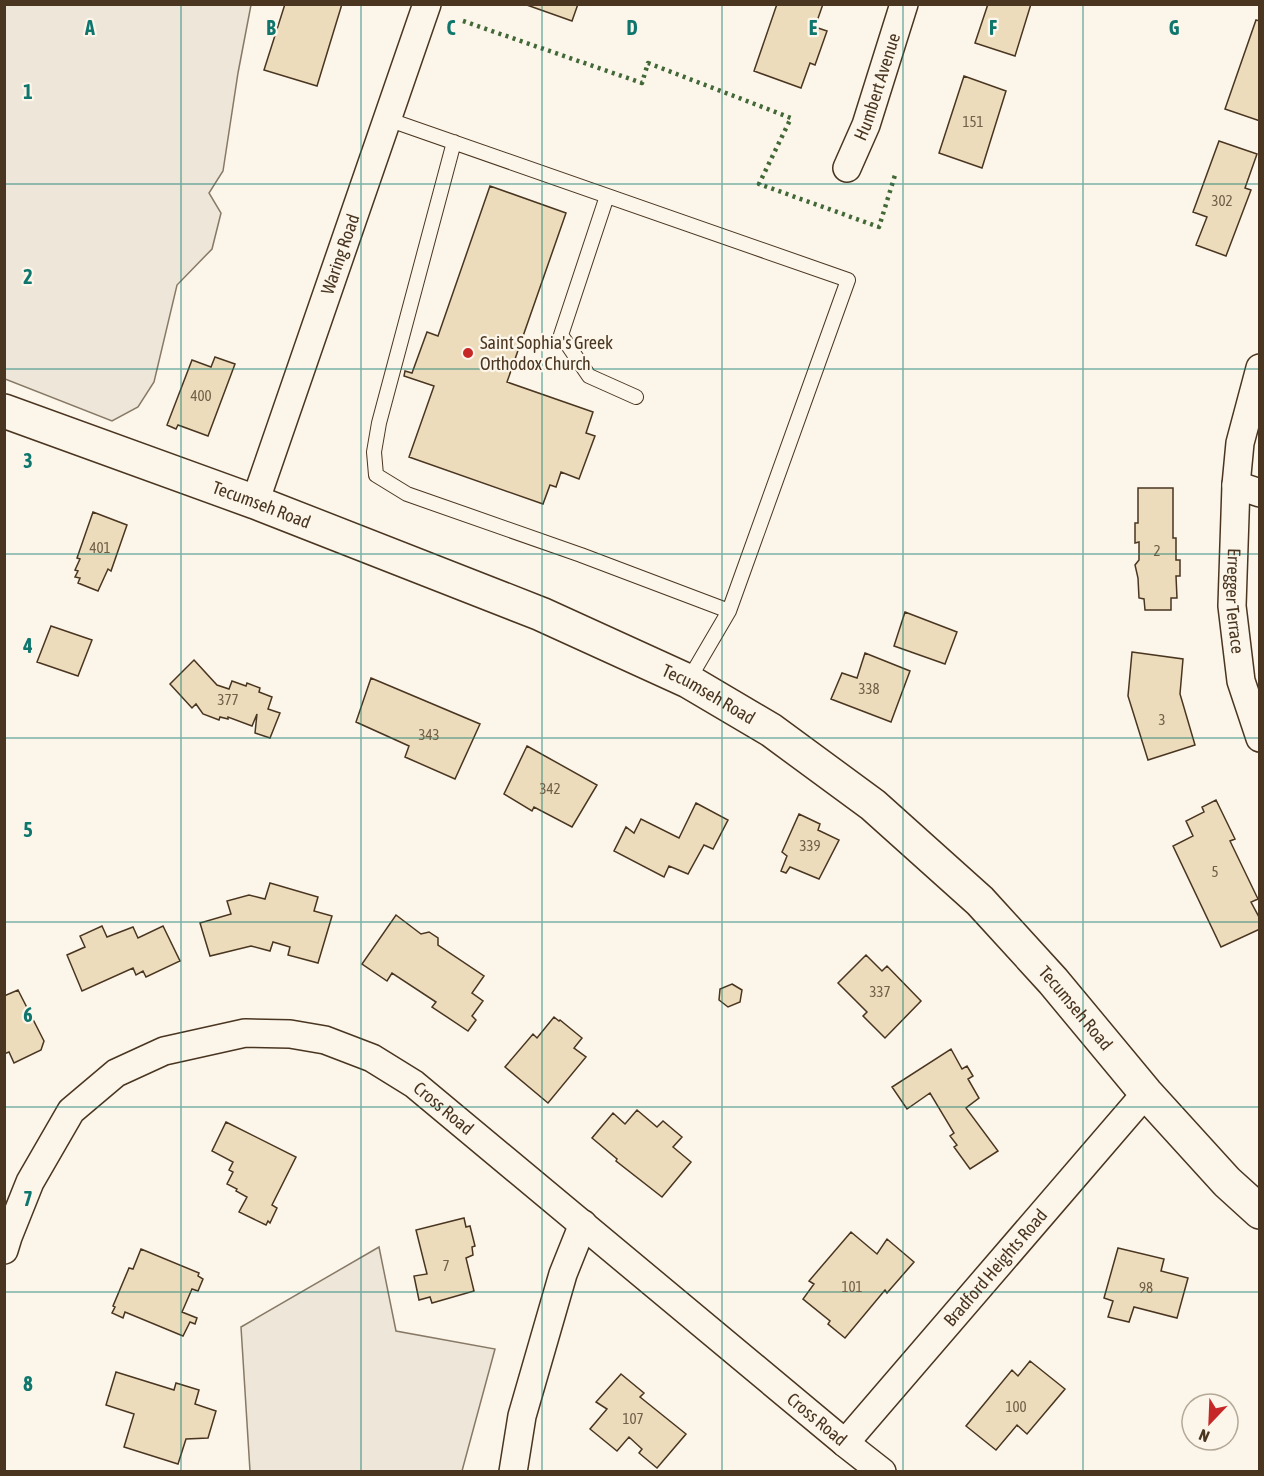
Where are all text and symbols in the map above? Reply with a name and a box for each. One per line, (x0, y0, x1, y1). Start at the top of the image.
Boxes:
text: A (84, 16, 95, 39)
text: B (266, 16, 276, 39)
text: C (447, 16, 456, 39)
text: D (626, 16, 638, 39)
text: E (809, 16, 818, 39)
text: F (989, 16, 997, 39)
text: G (1169, 16, 1180, 39)
street label: Humbert Avenue (850, 30, 904, 143)
text: 1 (23, 80, 33, 103)
house number: 151 (962, 113, 984, 130)
house number: 302 (1211, 192, 1233, 209)
street label: Waring Road (316, 211, 364, 297)
text: 2 (23, 265, 33, 288)
place label: Saint Sophia's Greek Orthodox Church (480, 332, 613, 374)
marker: Saint Sophia's Greek Orthodox Church (461, 346, 475, 360)
house number: 400 (190, 387, 212, 404)
text: 3 (23, 449, 33, 472)
street label: Tecumseh Road (210, 476, 314, 533)
house number: 401 (89, 539, 111, 556)
house number: 2 (1153, 542, 1161, 559)
street label: Erregger Terrace (1222, 548, 1249, 655)
text: 4 (22, 634, 33, 657)
street label: Tecumseh Road (659, 660, 759, 728)
house number: 338 (858, 680, 880, 697)
house number: 377 (217, 691, 239, 708)
house number: 3 (1158, 711, 1166, 728)
house number: 343 (418, 726, 440, 743)
house number: 342 (539, 780, 561, 797)
text: 5 (23, 818, 33, 841)
house number: 339 (799, 837, 821, 854)
house number: 5 (1211, 863, 1219, 880)
street label: Tecumseh Road (1035, 961, 1117, 1054)
house number: 337 (869, 983, 891, 1000)
text: 6 (23, 1003, 33, 1026)
street label: Cross Road (410, 1077, 478, 1139)
text: 7 (23, 1187, 33, 1210)
street label: Bradford Heights Road (939, 1205, 1051, 1330)
house number: 7 (442, 1257, 450, 1274)
house number: 101 (841, 1278, 863, 1295)
house number: 98 (1139, 1279, 1153, 1296)
text: 8 (23, 1372, 33, 1395)
street label: Cross Road (783, 1388, 851, 1450)
north arrow (1180, 1392, 1240, 1452)
house number: 100 (1005, 1398, 1027, 1415)
house number: 107 (622, 1410, 644, 1427)
text: N (1196, 1426, 1212, 1446)

